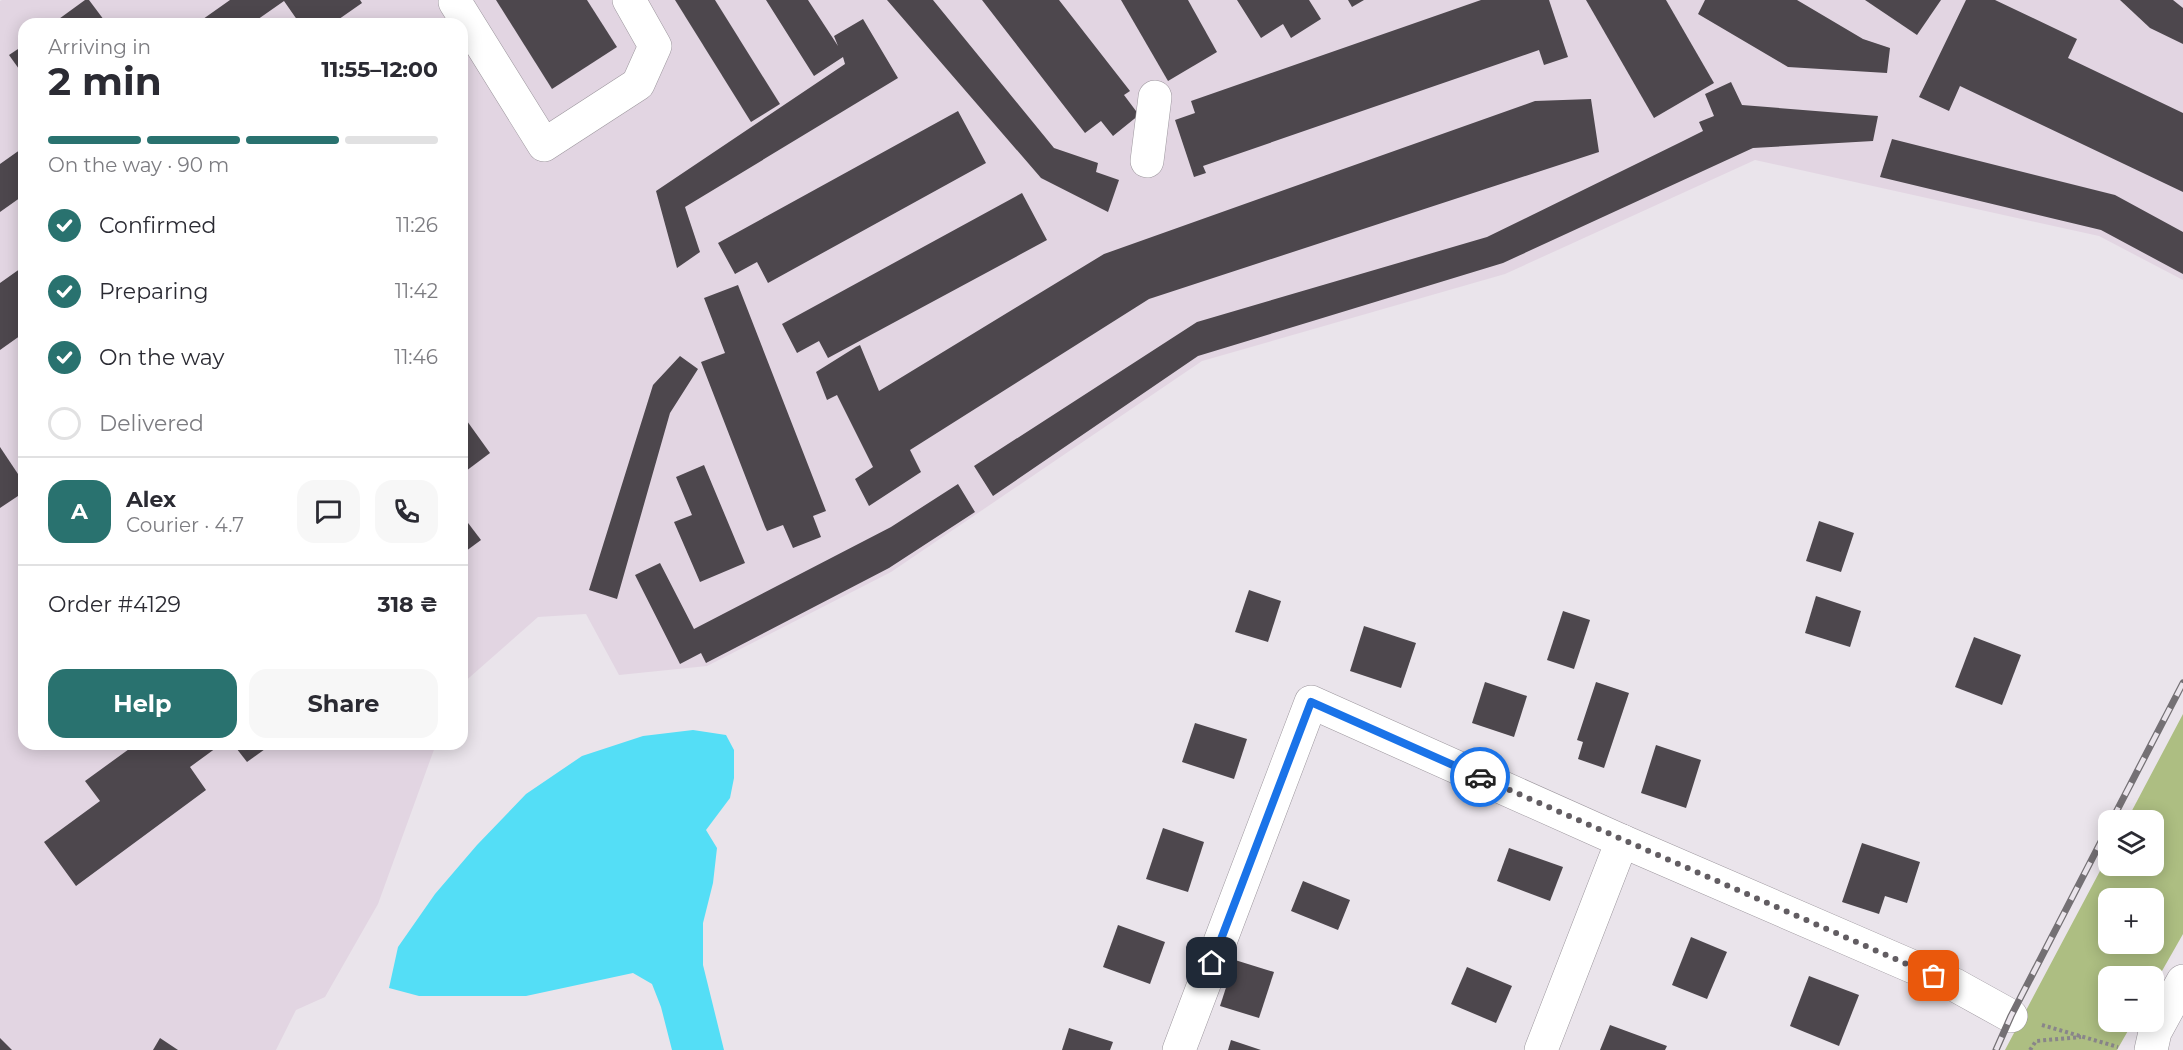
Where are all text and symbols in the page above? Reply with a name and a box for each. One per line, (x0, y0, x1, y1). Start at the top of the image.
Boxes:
text: Arriving in (48, 35, 151, 59)
text: 11:55–12:00 (321, 56, 438, 83)
text: 2 min (48, 57, 162, 105)
text: On the way · 90 m (48, 153, 229, 177)
icon: check (48, 209, 81, 242)
text: Confirmed (99, 212, 216, 239)
text: 11:26 (396, 213, 438, 237)
icon: check (48, 275, 81, 308)
text: Preparing (99, 278, 208, 305)
text: 11:42 (395, 279, 438, 303)
icon: check (48, 341, 81, 374)
text: On the way (99, 344, 224, 371)
text: 11:46 (394, 345, 438, 369)
text: Delivered (99, 410, 204, 437)
button: chat (297, 480, 360, 543)
button: phone (375, 480, 438, 543)
text: Alex (126, 486, 176, 513)
text: A (71, 498, 88, 525)
text: Courier · 4.7 (126, 513, 244, 537)
text: Order #4129 (48, 591, 181, 618)
text: 318 ₴ (377, 591, 438, 618)
button: Help (48, 669, 237, 738)
button: Share (249, 669, 438, 738)
courier (1450, 747, 1510, 807)
icon: car (1464, 761, 1497, 794)
map controls (2098, 810, 2164, 1032)
button: layers (2098, 810, 2164, 876)
button: + (2098, 888, 2164, 954)
pin (1186, 937, 1237, 988)
icon: home (1195, 946, 1228, 979)
pin (1908, 950, 1959, 1001)
icon: bag (1917, 959, 1950, 992)
button: − (2098, 966, 2164, 1032)

